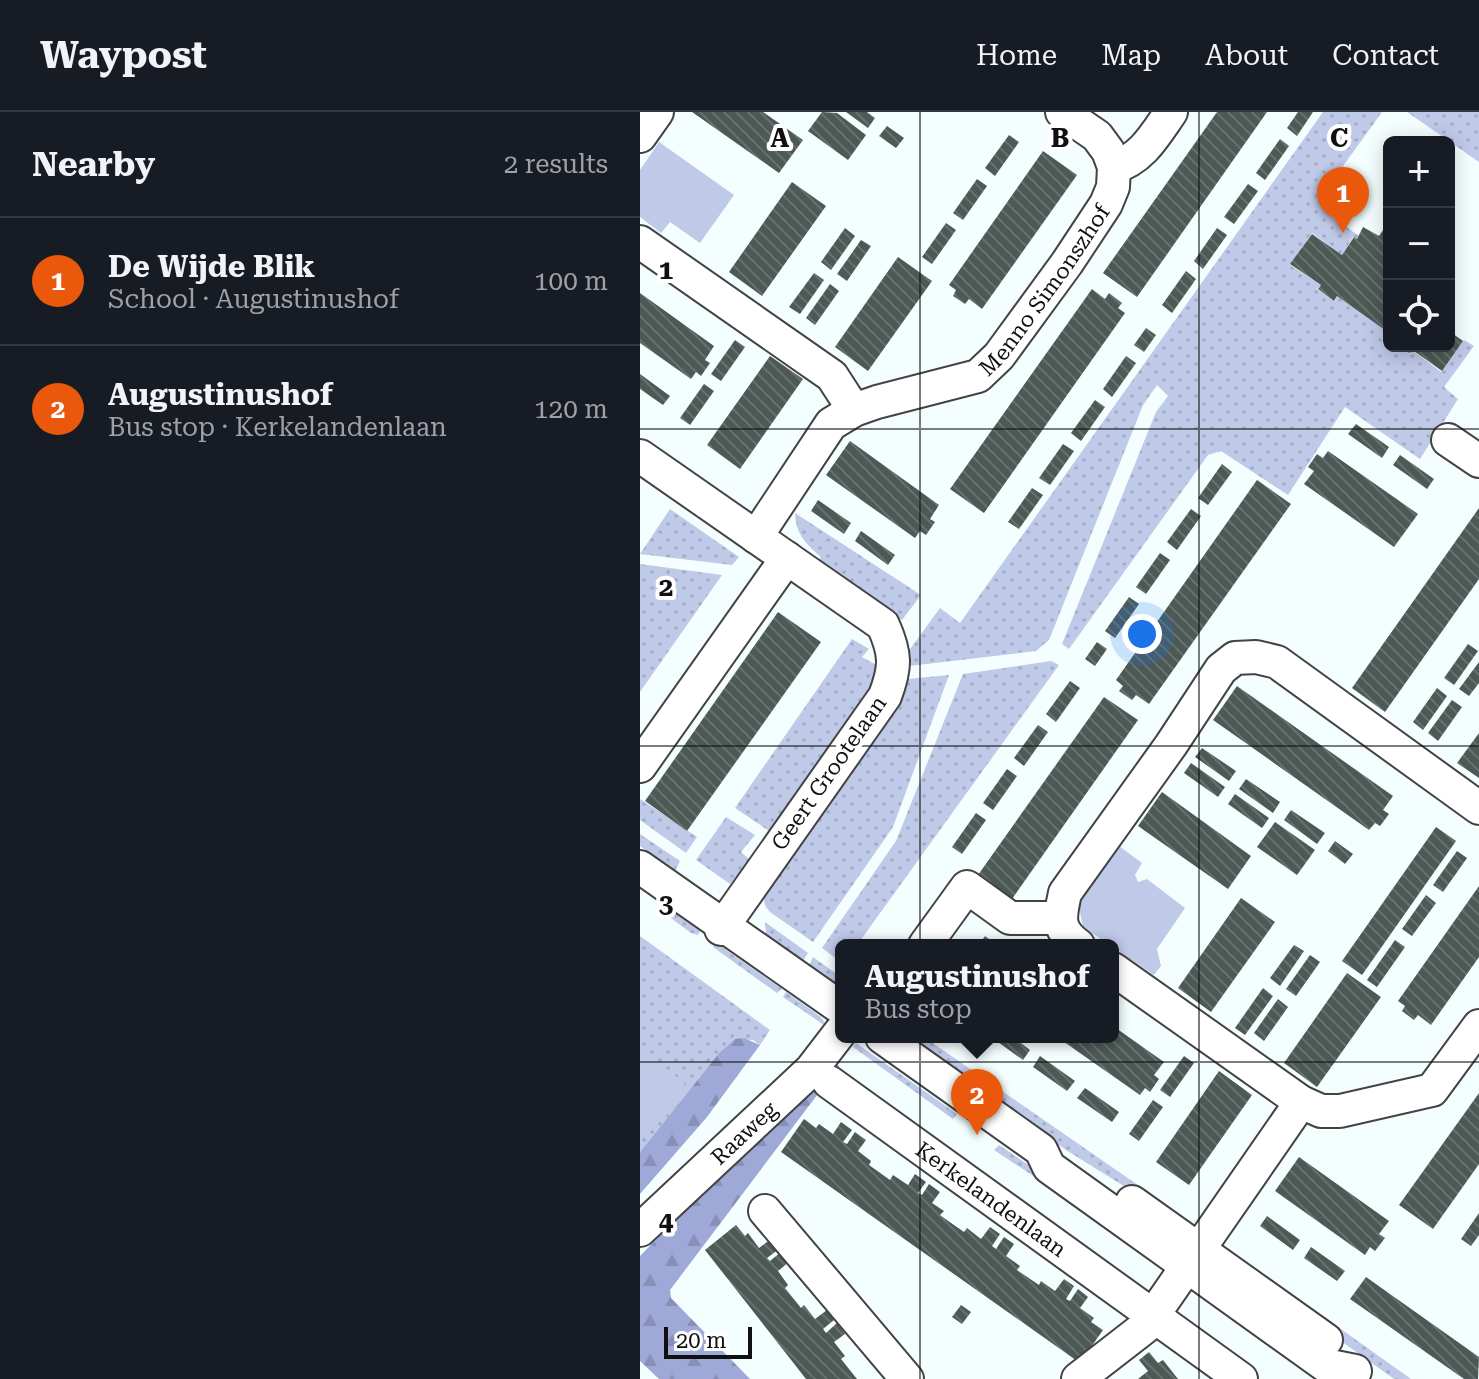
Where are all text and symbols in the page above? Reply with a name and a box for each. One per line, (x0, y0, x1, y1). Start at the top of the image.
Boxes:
text: Waypost (40, 33, 207, 77)
text: Home (976, 39, 1057, 72)
text: Map (1101, 39, 1161, 72)
text: About (1205, 39, 1288, 72)
text: Contact (1332, 39, 1439, 72)
text: A (771, 123, 790, 153)
text: B (1051, 123, 1069, 153)
text: C (1330, 123, 1348, 153)
map controls (1383, 136, 1455, 352)
button: + (1383, 136, 1455, 208)
text: Nearby (32, 144, 155, 184)
text: 2 results (504, 149, 608, 179)
pin: 1 (1317, 167, 1369, 233)
street label: Menno Simonszhof (974, 199, 1115, 381)
button: − (1383, 208, 1455, 280)
text: De Wijde Blik (108, 249, 315, 284)
text: 1 (659, 255, 673, 285)
text: 1 (51, 266, 65, 296)
text: 100 m (534, 266, 608, 296)
button: locate (1383, 280, 1455, 352)
text: School · Augustinushof (108, 284, 399, 314)
text: Augustinushof (108, 377, 333, 412)
text: 2 (51, 394, 65, 424)
text: 120 m (534, 394, 608, 424)
text: Bus stop · Kerkelandenlaan (108, 412, 447, 442)
text: 2 (659, 572, 673, 602)
your location (1122, 614, 1162, 654)
street label: Geert Grootelaan (766, 691, 892, 855)
text: 3 (659, 889, 673, 919)
popup (835, 939, 1119, 1043)
text: Augustinushof (865, 959, 1089, 994)
text: Bus stop (865, 994, 972, 1024)
pin: 2 (951, 1069, 1003, 1135)
street label: Raaweg (706, 1096, 782, 1170)
street label: Kerkelandenlaan (911, 1136, 1071, 1262)
text: 4 (659, 1206, 674, 1236)
scale bar (664, 1323, 752, 1359)
text: 20 m (676, 1328, 726, 1353)

